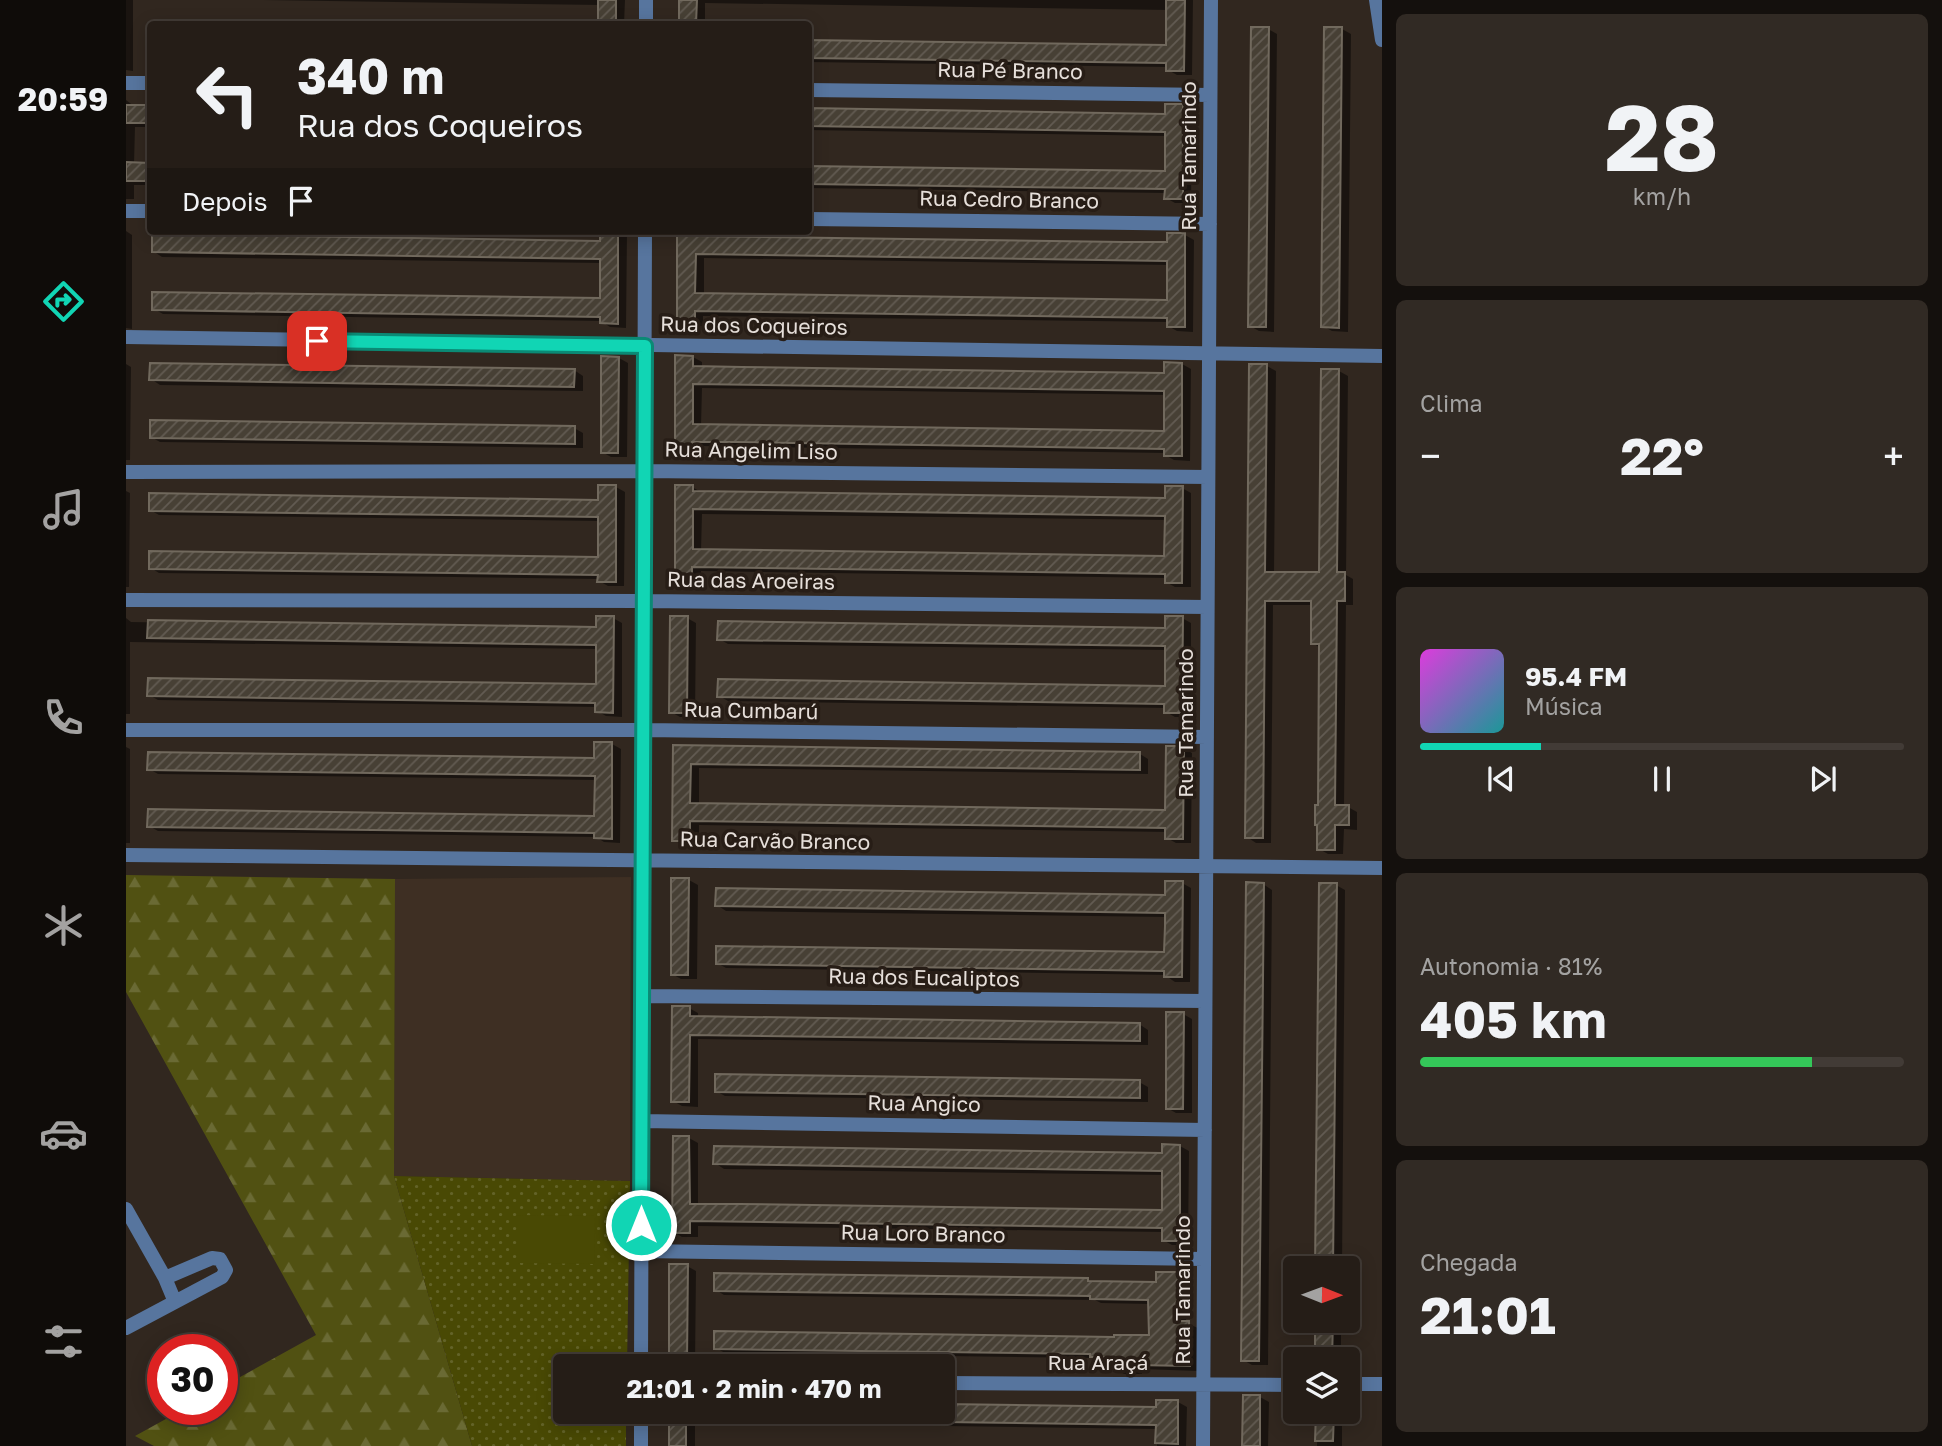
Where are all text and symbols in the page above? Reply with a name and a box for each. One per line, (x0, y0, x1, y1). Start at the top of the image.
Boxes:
text: 340 m (297, 46, 445, 105)
icon: left (182, 49, 273, 140)
street label: Rua Pé Branco (937, 56, 1083, 84)
text: 20:59 (18, 80, 108, 118)
street label: Rua Tamarindo (1175, 81, 1201, 231)
text: 28 (1605, 82, 1719, 191)
text: Rua dos Coqueiros (297, 106, 583, 144)
icon: arrive (282, 182, 320, 220)
text: km/h (1633, 182, 1691, 210)
street label: Rua Cedro Branco (919, 184, 1099, 214)
text: Depois (182, 186, 268, 217)
icon: directions (39, 277, 88, 326)
street label: Rua dos Coqueiros (660, 310, 848, 340)
pin (287, 311, 347, 371)
icon: arrive (298, 322, 336, 360)
text: Clima (1420, 389, 1483, 417)
text: 22° (1620, 424, 1704, 486)
text: − (1420, 433, 1441, 478)
text: + (1883, 433, 1904, 478)
street label: Rua Angelim Liso (664, 435, 838, 465)
icon: music (39, 485, 88, 534)
street label: Rua das Aroeiras (667, 566, 835, 594)
street label: Rua Tamarindo (1172, 648, 1198, 798)
text: 95.4 FM (1525, 661, 1627, 692)
text: Música (1525, 692, 1603, 720)
icon: phone (39, 693, 88, 742)
street label: Rua Cumbarú (683, 696, 819, 724)
icon: previous (1482, 760, 1520, 798)
icon: pause (1643, 760, 1681, 798)
icon: next (1804, 760, 1842, 798)
street label: Rua Carvão Branco (680, 825, 871, 855)
icon: climate (39, 901, 88, 950)
text: Autonomia · 81% (1420, 952, 1602, 980)
street label: Rua dos Eucaliptos (828, 962, 1020, 992)
text: 405 km (1420, 987, 1607, 1049)
street label: Rua Angico (867, 1089, 981, 1117)
icon: car (39, 1109, 88, 1158)
position arrow (604, 1188, 678, 1262)
street label: Rua Tamarindo (1169, 1215, 1195, 1365)
street label: Rua Loro Branco (840, 1219, 1006, 1247)
text: Chegada (1420, 1248, 1517, 1276)
north arrow (1283, 1256, 1360, 1334)
map controls (1283, 1256, 1360, 1424)
text: 21:01 (1420, 1283, 1556, 1345)
icon: filters (39, 1317, 88, 1366)
speed limit sign: 30 (147, 1334, 238, 1425)
button: layers (1283, 1347, 1360, 1424)
street label: Rua Araçá (1048, 1349, 1148, 1375)
text: 21:01 · 2 min · 470 m (626, 1373, 882, 1404)

